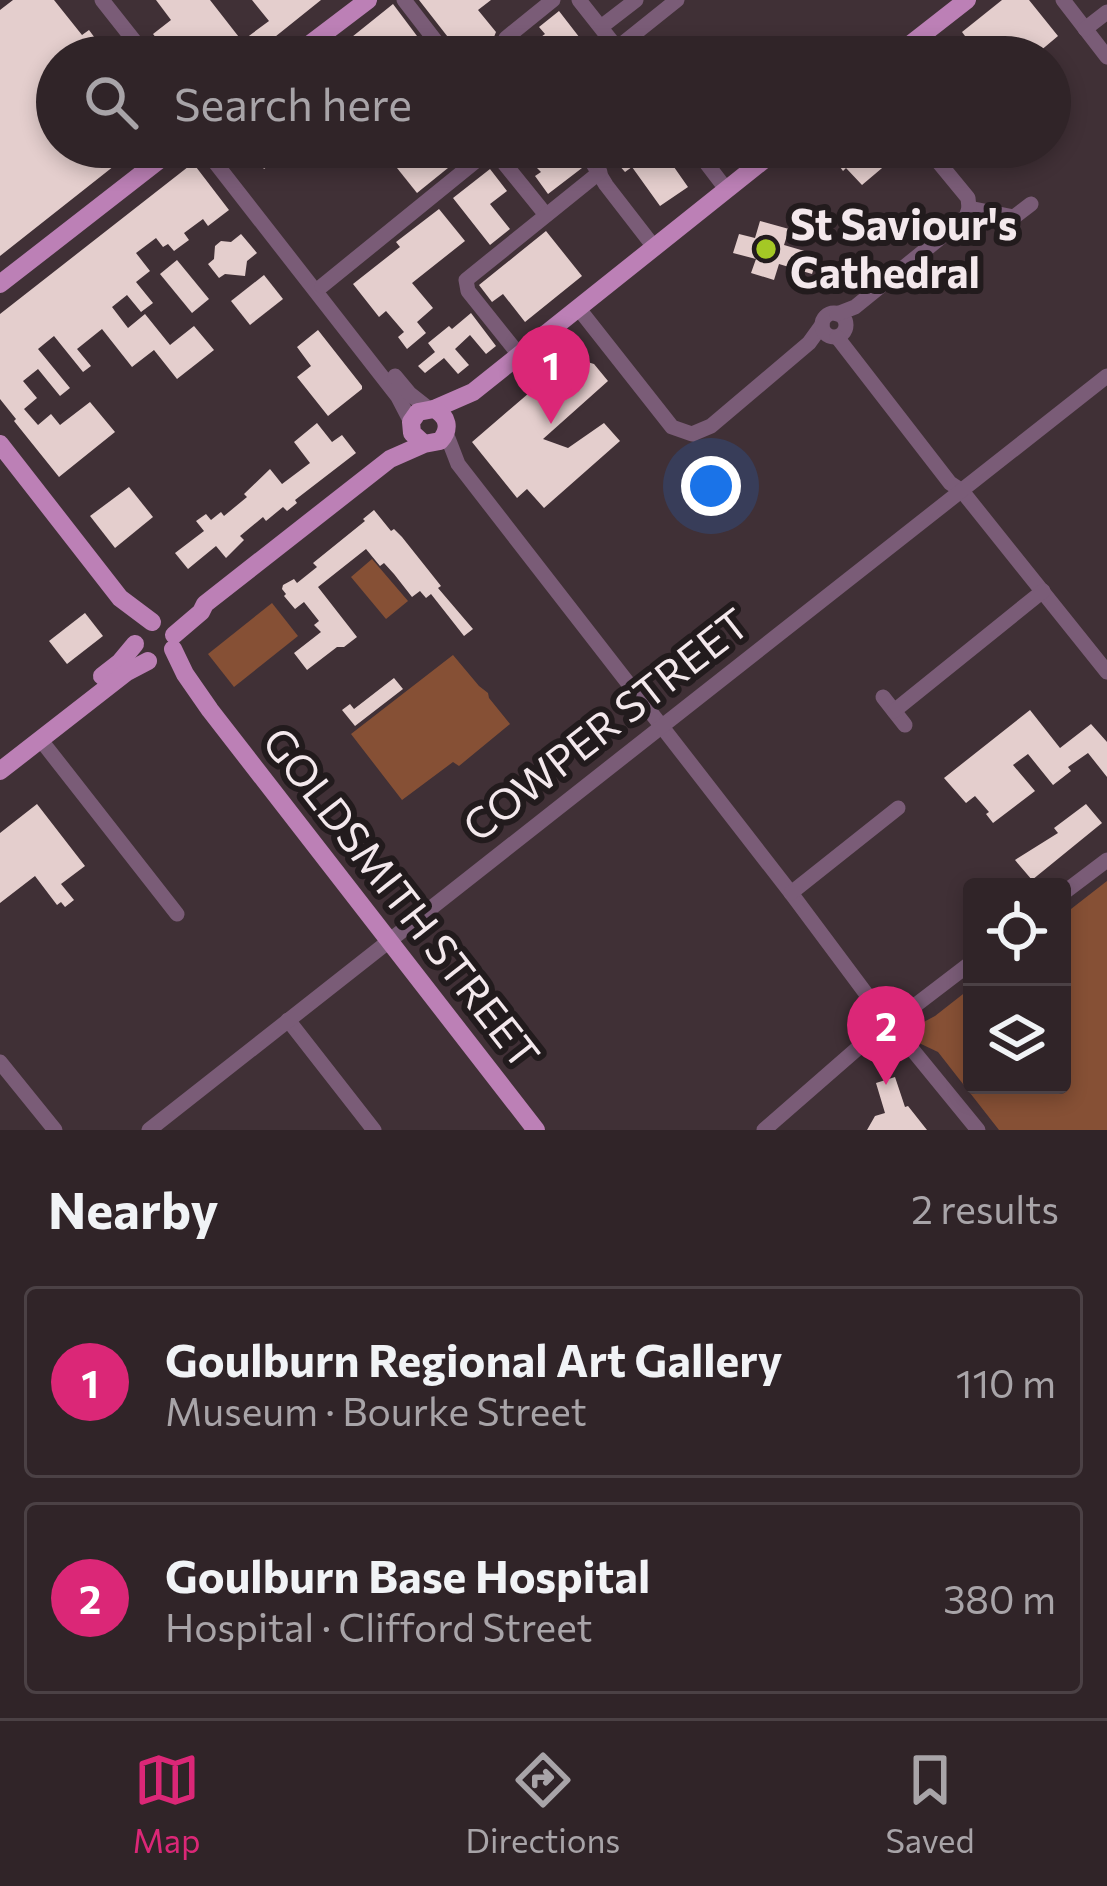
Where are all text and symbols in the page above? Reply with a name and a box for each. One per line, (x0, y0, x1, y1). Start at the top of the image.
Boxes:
search box (36, 36, 1071, 168)
icon: search (78, 69, 144, 135)
text: Search here (174, 75, 412, 130)
place label: St Saviour's Cathedral (790, 197, 1017, 297)
marker: St Saviour's Cathedral (753, 236, 779, 262)
pin: 1 (512, 325, 590, 424)
your location (681, 456, 741, 516)
street label: COWPER STREET (451, 596, 758, 851)
street label: GOLDSMITH STREET (253, 716, 552, 1078)
map controls (963, 878, 1071, 1094)
button: locate (963, 878, 1071, 986)
pin: 2 (847, 986, 925, 1085)
button: layers (963, 986, 1071, 1094)
text: Nearby (48, 1177, 218, 1240)
text: 2 results (911, 1184, 1059, 1232)
text: Goulburn Regional Art Gallery (165, 1331, 783, 1386)
text: 1 (81, 1358, 99, 1406)
text: 110 m (956, 1358, 1056, 1406)
text: Museum · Bourke Street (165, 1386, 587, 1434)
text: Goulburn Base Hospital (165, 1547, 650, 1602)
text: 2 (79, 1574, 101, 1622)
text: 380 m (943, 1574, 1056, 1622)
text: Hospital · Clifford Street (165, 1602, 592, 1650)
tab: Map (133, 1747, 201, 1860)
tab: Directions (466, 1747, 620, 1860)
tab: Saved (885, 1747, 974, 1860)

